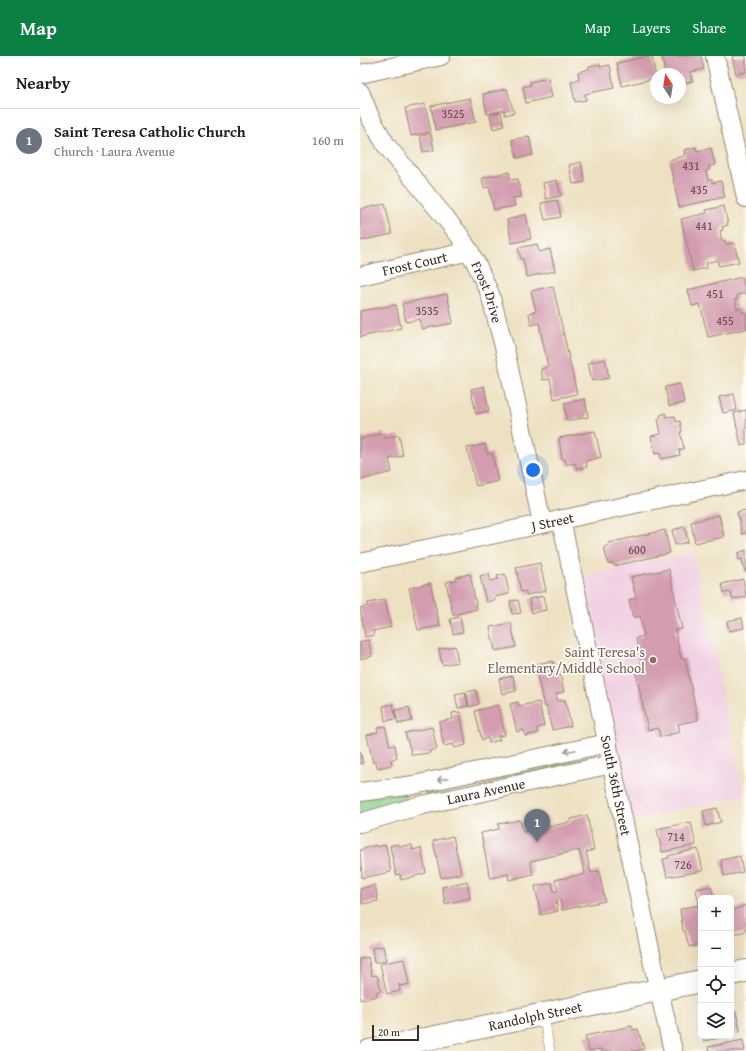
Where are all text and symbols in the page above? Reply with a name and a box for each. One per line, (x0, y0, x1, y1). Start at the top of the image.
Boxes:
text: Map (20, 14, 57, 42)
text: Map (585, 18, 611, 38)
text: Layers (633, 18, 671, 38)
text: Share (693, 18, 726, 38)
north arrow (650, 68, 686, 104)
text: Nearby (16, 70, 70, 95)
house number: 3525 (441, 105, 465, 122)
text: Saint Teresa Catholic Church (54, 121, 246, 142)
text: 1 (26, 131, 32, 150)
text: 160 m (312, 131, 344, 150)
text: Church · Laura Avenue (54, 142, 175, 161)
house number: 431 (682, 157, 700, 174)
house number: 435 (690, 181, 708, 198)
house number: 441 (695, 217, 713, 234)
street label: Frost Court (380, 246, 449, 281)
street label: Frost Drive (466, 258, 507, 325)
house number: 451 (706, 285, 724, 302)
house number: 3535 (415, 302, 439, 319)
house number: 455 (716, 312, 734, 329)
your location (523, 460, 543, 480)
street label: J Street (528, 507, 576, 536)
house number: 600 (628, 541, 646, 558)
place label: Saint Teresa's Elementary/Middle School (488, 642, 645, 678)
marker: Saint Teresa's Elementary/Middle School (648, 655, 658, 665)
street label: South 36th Street (596, 733, 636, 838)
one-way arrow (564, 748, 577, 756)
street label: Laura Avenue (445, 773, 527, 809)
one-way arrow (437, 775, 450, 783)
pin: 1 (524, 809, 550, 842)
house number: 714 (667, 828, 685, 845)
house number: 726 (674, 856, 692, 873)
map controls (698, 895, 734, 1039)
button: + (698, 895, 734, 931)
button: − (698, 931, 734, 967)
button: locate (698, 967, 734, 1003)
street label: Randolph Street (487, 996, 584, 1036)
button: layers (698, 1003, 734, 1039)
scale bar (372, 1023, 419, 1042)
text: 20 m (378, 1024, 400, 1040)

